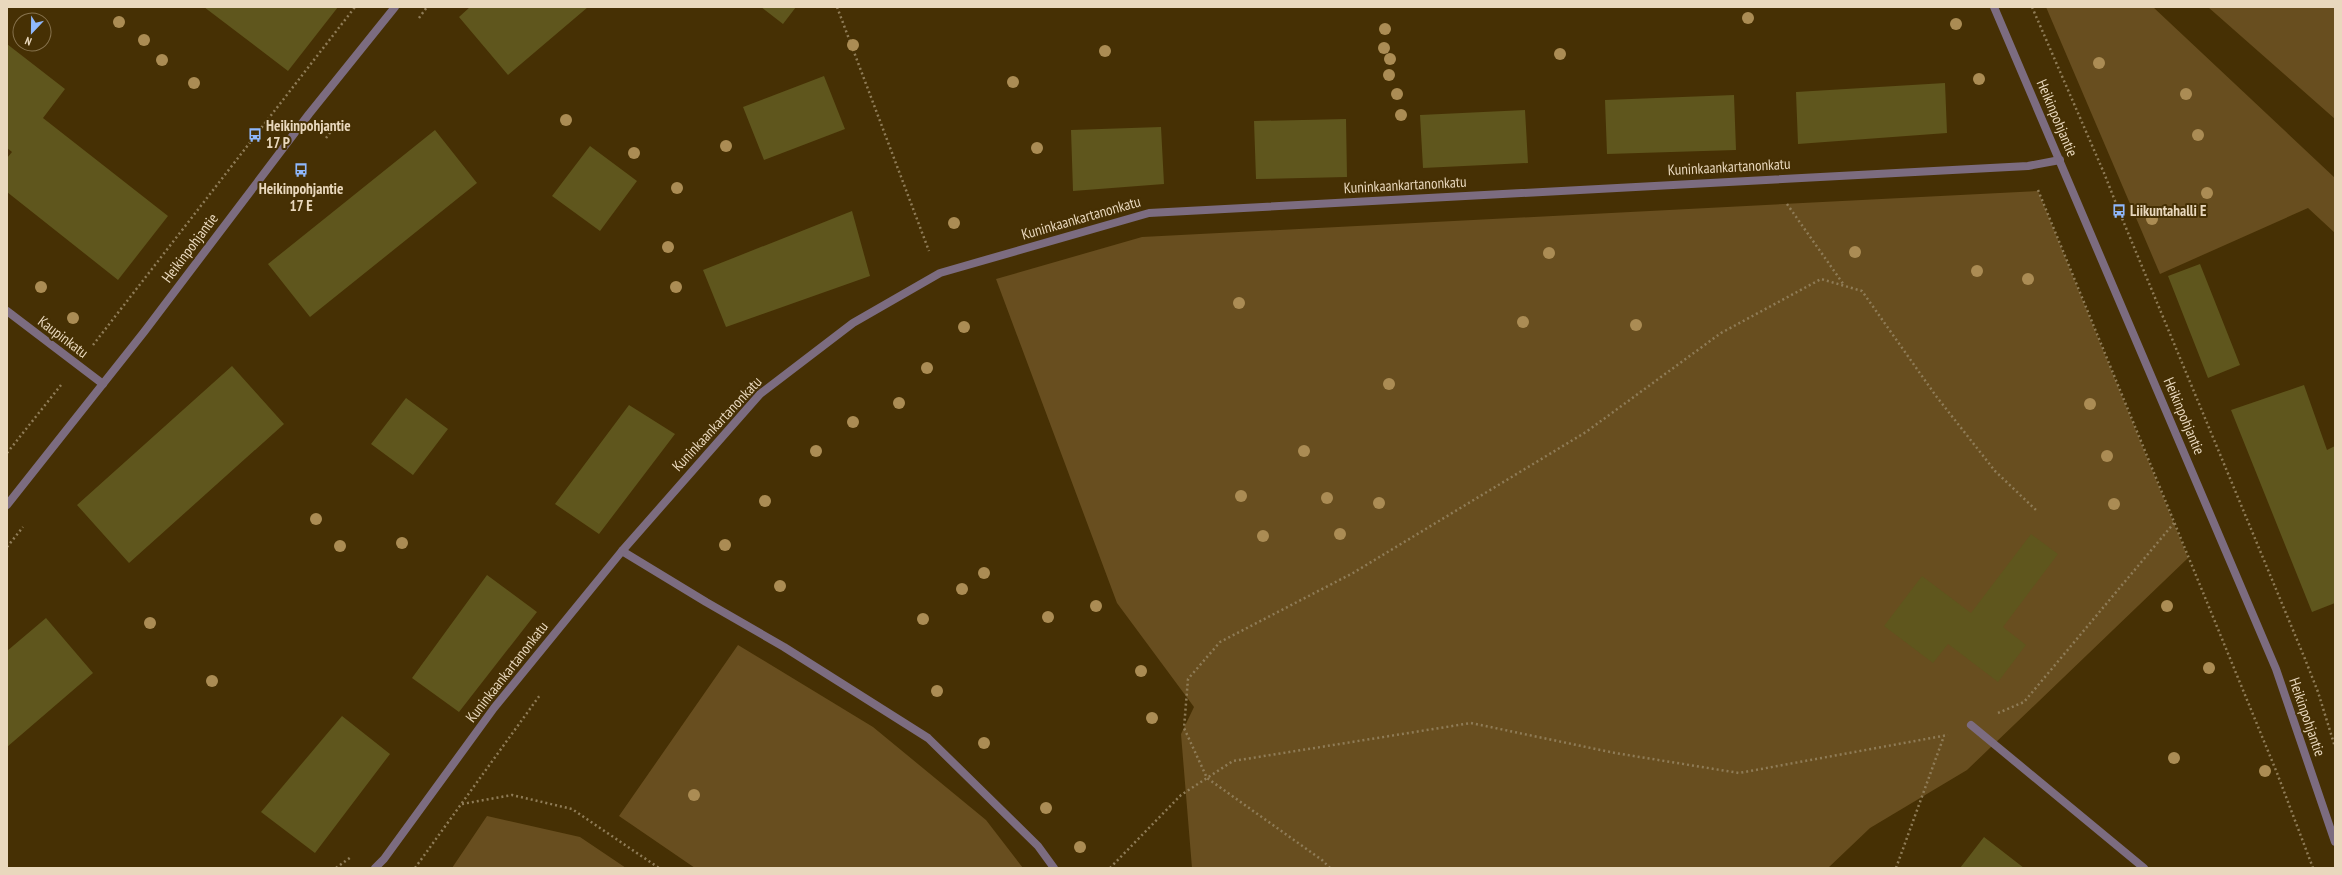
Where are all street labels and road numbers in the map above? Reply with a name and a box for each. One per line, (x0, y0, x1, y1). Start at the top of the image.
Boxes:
street label: Heikinpohjantie (2033, 76, 2082, 159)
street label: Kuninkaankartanonkatu (1667, 154, 1791, 179)
street label: Kuninkaankartanonkatu (1343, 172, 1467, 197)
street label: Kuninkaankartanonkatu (1019, 191, 1143, 244)
street label: Heikinpohjantie (157, 209, 222, 286)
street label: Kaupinkatu (34, 311, 92, 362)
street label: Kuninkaankartanonkatu (668, 372, 766, 475)
street label: Heikinpohjantie (2160, 374, 2209, 457)
street label: Kuninkaankartanonkatu (461, 617, 552, 726)
street label: Heikinpohjantie (2285, 675, 2330, 759)

